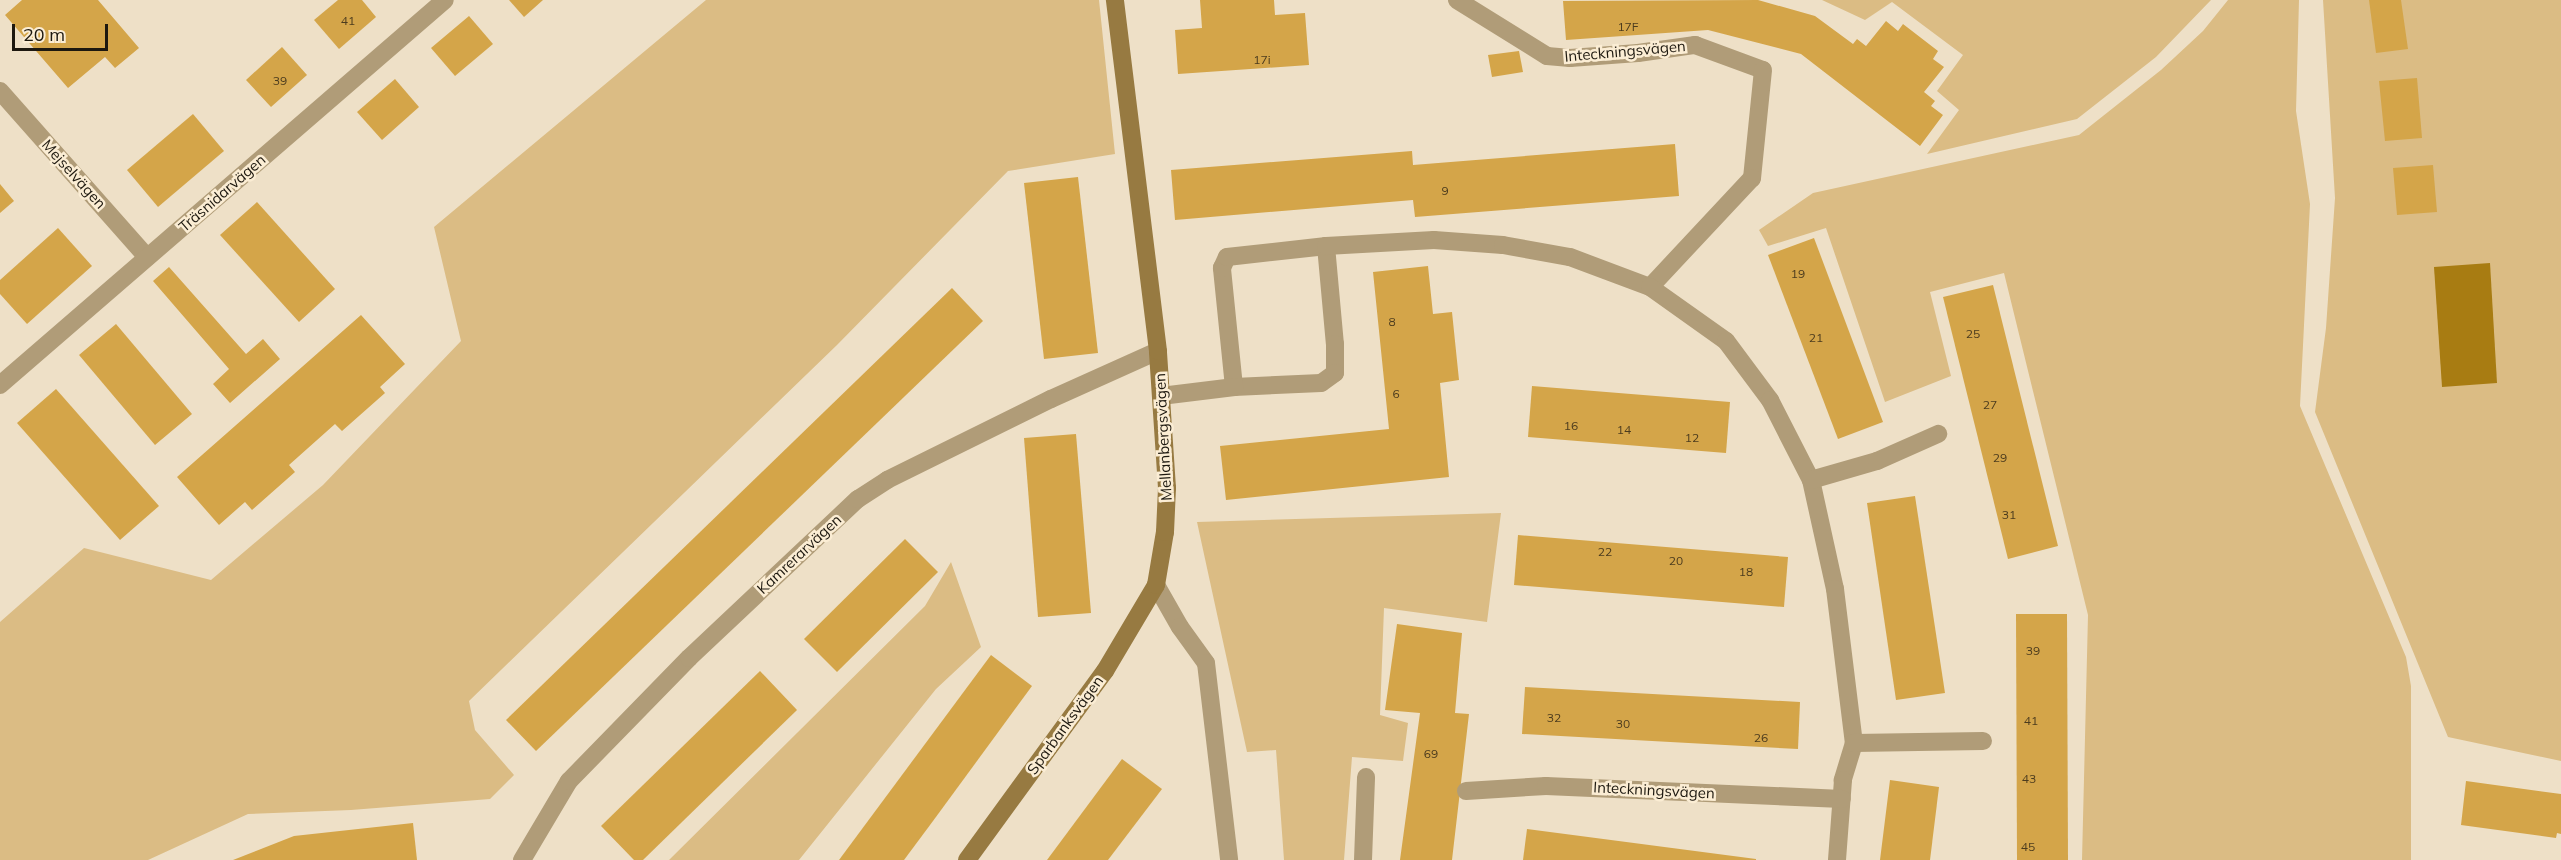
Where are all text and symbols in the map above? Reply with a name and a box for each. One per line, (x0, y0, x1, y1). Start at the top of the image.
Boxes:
scale bar (15, 12, 111, 50)
house number: 41 (341, 14, 355, 28)
house number: 17F (1617, 20, 1639, 34)
text: 20 m (23, 23, 65, 46)
street label: Inteckningsvägen (1564, 37, 1686, 65)
house number: 17i (1253, 53, 1271, 67)
house number: 39 (273, 74, 287, 88)
street label: Mejselvägen (38, 136, 110, 212)
street label: Träsnidarvägen (175, 150, 269, 236)
house number: 9 (1441, 184, 1449, 198)
house number: 19 (1791, 267, 1805, 281)
house number: 8 (1388, 315, 1396, 329)
house number: 25 (1966, 327, 1980, 341)
house number: 21 (1809, 331, 1823, 345)
street label: Mellanbergsvägen (1151, 373, 1175, 501)
house number: 6 (1392, 387, 1400, 401)
house number: 27 (1983, 398, 1997, 412)
house number: 16 (1564, 419, 1578, 433)
house number: 14 (1617, 423, 1631, 437)
house number: 12 (1685, 431, 1699, 445)
house number: 29 (1993, 451, 2007, 465)
house number: 31 (2002, 508, 2016, 522)
street label: Kamrerarvägen (753, 510, 845, 598)
house number: 22 (1598, 545, 1612, 559)
house number: 20 (1669, 554, 1683, 568)
house number: 18 (1739, 565, 1753, 579)
house number: 39 (2026, 644, 2040, 658)
street label: Sparbanksvägen (1023, 672, 1107, 778)
house number: 32 (1547, 711, 1561, 725)
house number: 41 (2024, 714, 2038, 728)
house number: 30 (1616, 717, 1630, 731)
house number: 26 (1754, 731, 1768, 745)
house number: 69 (1424, 747, 1438, 761)
house number: 43 (2022, 772, 2036, 786)
street label: Inteckningsvägen (1593, 778, 1715, 802)
house number: 45 (2021, 840, 2035, 854)

